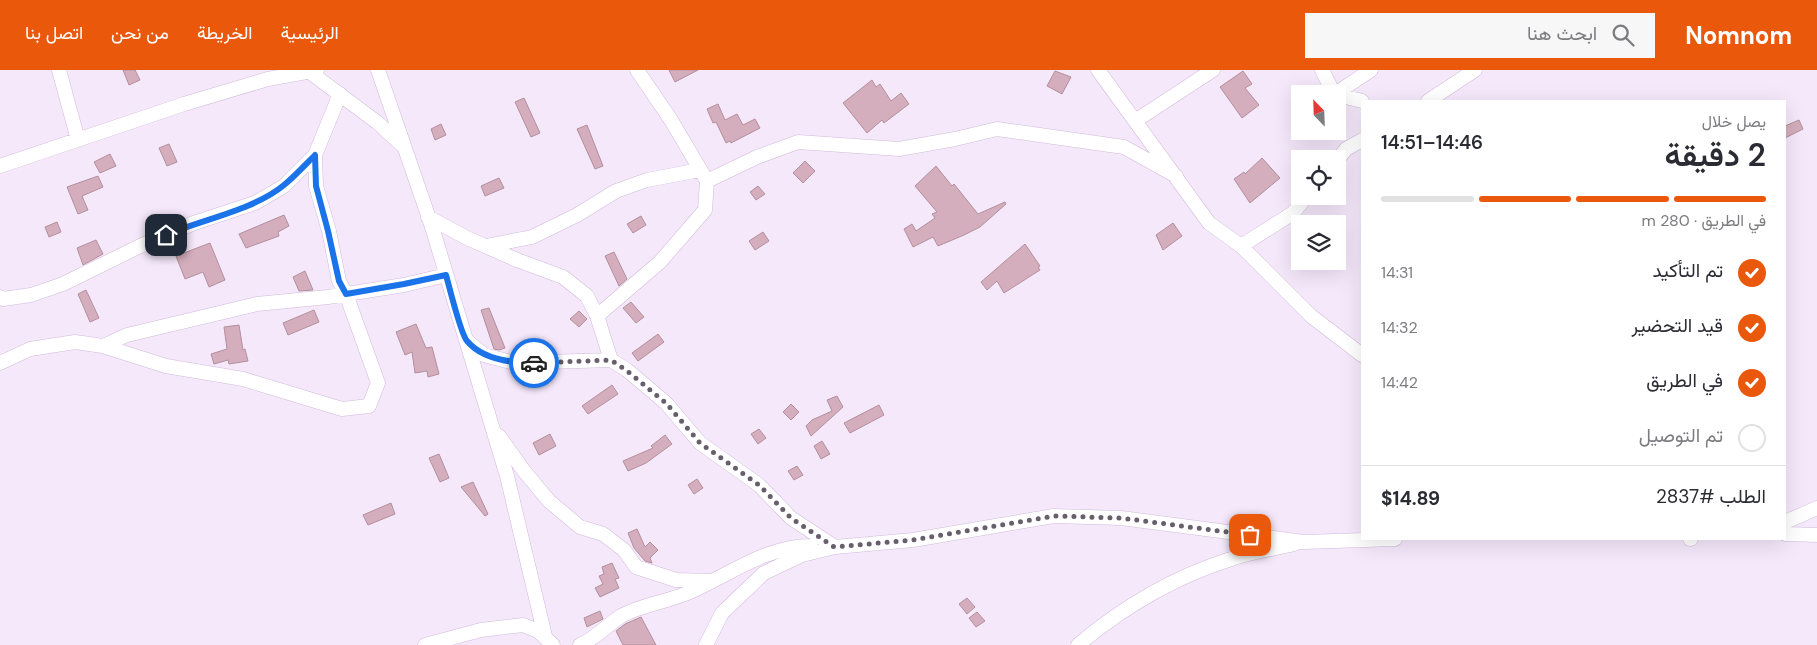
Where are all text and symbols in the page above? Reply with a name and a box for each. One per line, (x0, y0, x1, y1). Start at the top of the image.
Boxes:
search box (1305, 13, 1655, 58)
text: Nomnom (1685, 20, 1792, 51)
text: اتصل بنا (25, 21, 83, 45)
text: من نحن (111, 21, 169, 45)
text: الخريطة (197, 21, 253, 45)
text: الرئيسية (281, 21, 339, 45)
text: ابحث هنا (1527, 21, 1597, 46)
icon: search (1609, 21, 1637, 49)
north arrow (1291, 85, 1346, 140)
map controls (1291, 85, 1346, 270)
text: يصل خلال (1702, 111, 1766, 132)
text: 14:46–14:51 (1381, 130, 1483, 155)
text: 2 دقيقة (1665, 134, 1766, 176)
button: locate (1291, 150, 1346, 205)
text: في الطريق · 280 m (1642, 210, 1766, 231)
pin (145, 214, 187, 256)
button: layers (1291, 215, 1346, 270)
icon: home (152, 221, 180, 249)
text: تم التأكيد (1653, 258, 1723, 283)
icon: check (1738, 259, 1766, 287)
text: 14:31 (1381, 262, 1413, 283)
text: قيد التحضير (1631, 313, 1723, 338)
icon: check (1738, 314, 1766, 342)
text: 14:32 (1381, 317, 1418, 338)
courier (509, 338, 559, 388)
icon: car (520, 349, 548, 377)
text: في الطريق (1646, 368, 1723, 393)
icon: check (1738, 369, 1766, 397)
text: 14:42 (1381, 372, 1418, 393)
text: تم التوصيل (1639, 423, 1723, 448)
text: الطلب #2837 (1656, 484, 1766, 509)
text: $14.89 (1381, 486, 1440, 511)
pin (1229, 514, 1271, 556)
icon: bag (1236, 521, 1264, 549)

